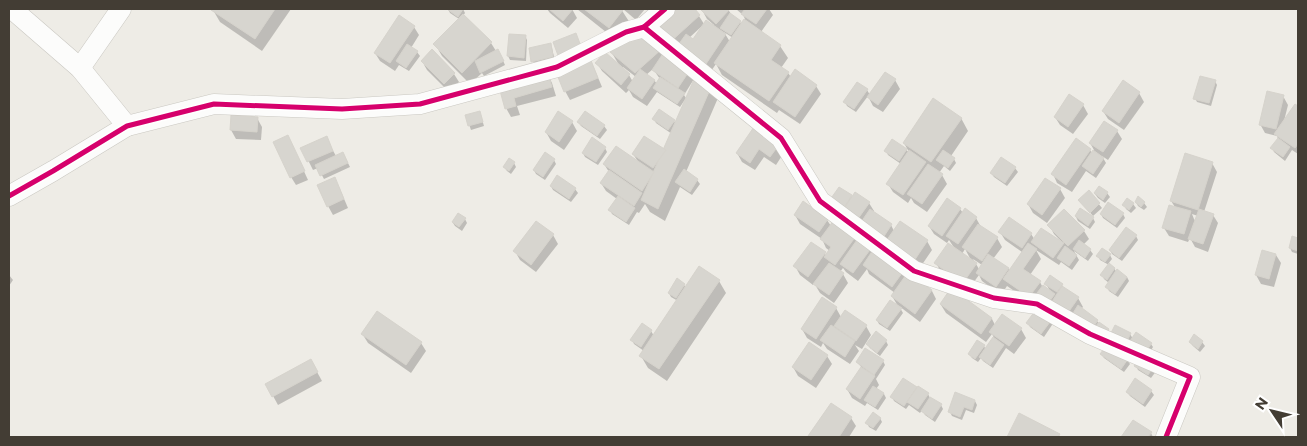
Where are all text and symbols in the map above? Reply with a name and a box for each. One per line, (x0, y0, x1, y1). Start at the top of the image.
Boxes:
north arrow (1247, 386, 1297, 436)
text: N (1251, 394, 1272, 413)

